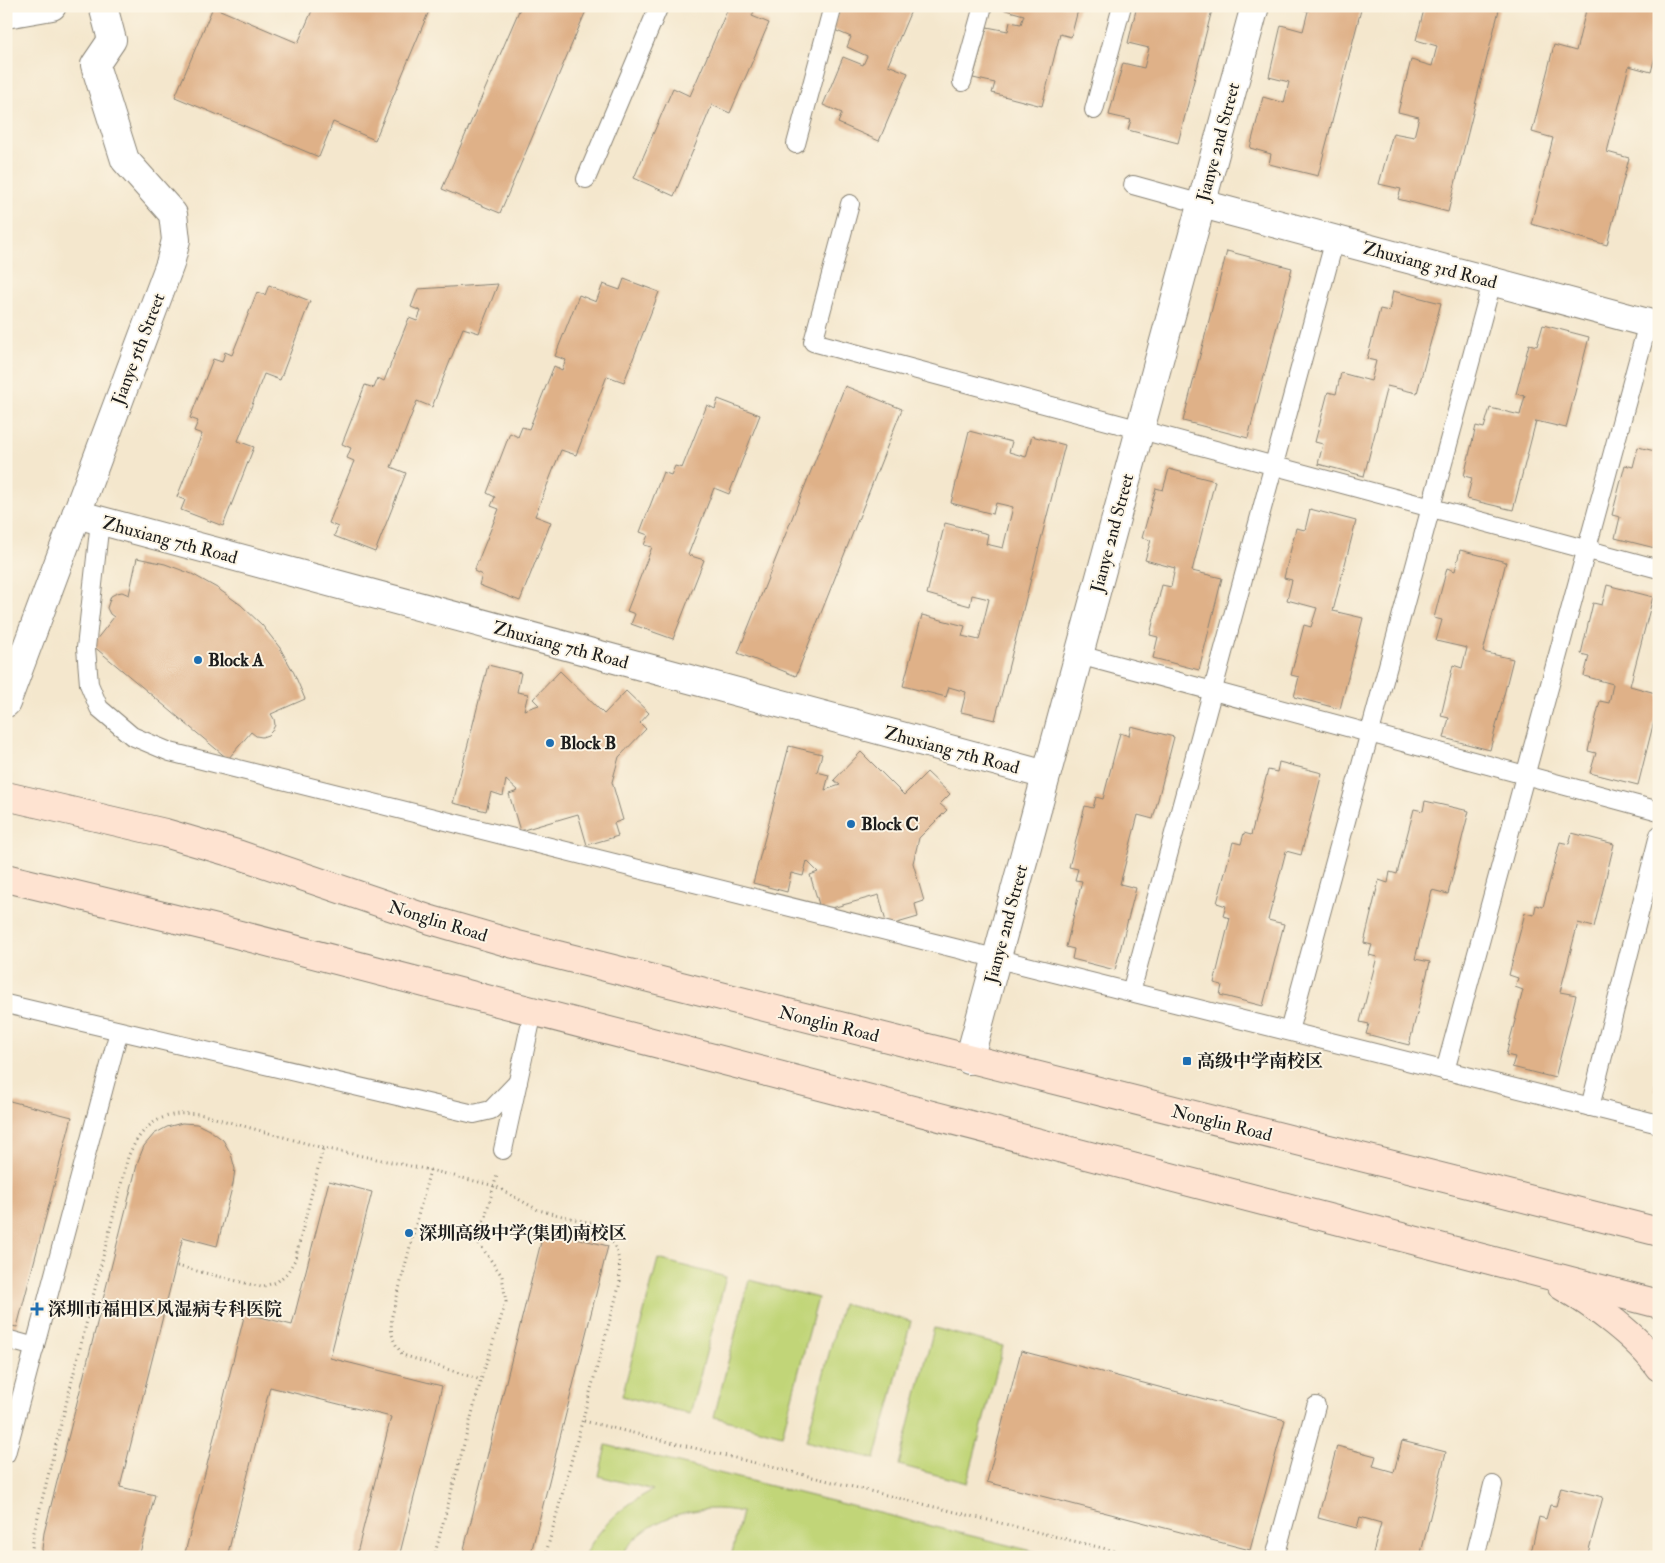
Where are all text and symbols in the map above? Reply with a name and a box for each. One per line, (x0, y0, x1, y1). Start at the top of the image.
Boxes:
street label: Jianye 2nd Street (1191, 80, 1245, 205)
street label: Zhuxiang 3rd Road (1360, 237, 1500, 294)
street label: Jianye 5th Street (106, 290, 170, 409)
street label: Jianye 2nd Street (1085, 471, 1139, 596)
street label: Zhuxiang 7th Road (100, 511, 240, 570)
street label: Zhuxiang 7th Road (491, 616, 631, 675)
place label: Block A (208, 649, 265, 672)
marker: Block A (192, 654, 204, 666)
street label: Zhuxiang 7th Road (882, 721, 1022, 780)
place label: Block B (560, 732, 616, 755)
marker: Block B (544, 737, 556, 749)
place label: Block C (861, 813, 919, 836)
marker: Block C (845, 818, 857, 830)
street label: Jianye 2nd Street (979, 862, 1033, 987)
street label: Nonglin Road (385, 895, 490, 948)
street label: Nonglin Road (776, 1001, 882, 1048)
place label: 高级中学南校区 (1197, 1050, 1323, 1073)
marker: 高级中学南校区 (1181, 1055, 1193, 1067)
street label: Nonglin Road (1169, 1100, 1275, 1147)
place label: 深圳高级中学(集团)南校区 (419, 1222, 627, 1245)
marker: 深圳高级中学(集团)南校区 (403, 1227, 415, 1239)
place label: 深圳市福田区风湿病专科医院 (48, 1298, 282, 1321)
marker: 深圳市福田区风湿病专科医院 (30, 1302, 44, 1316)

